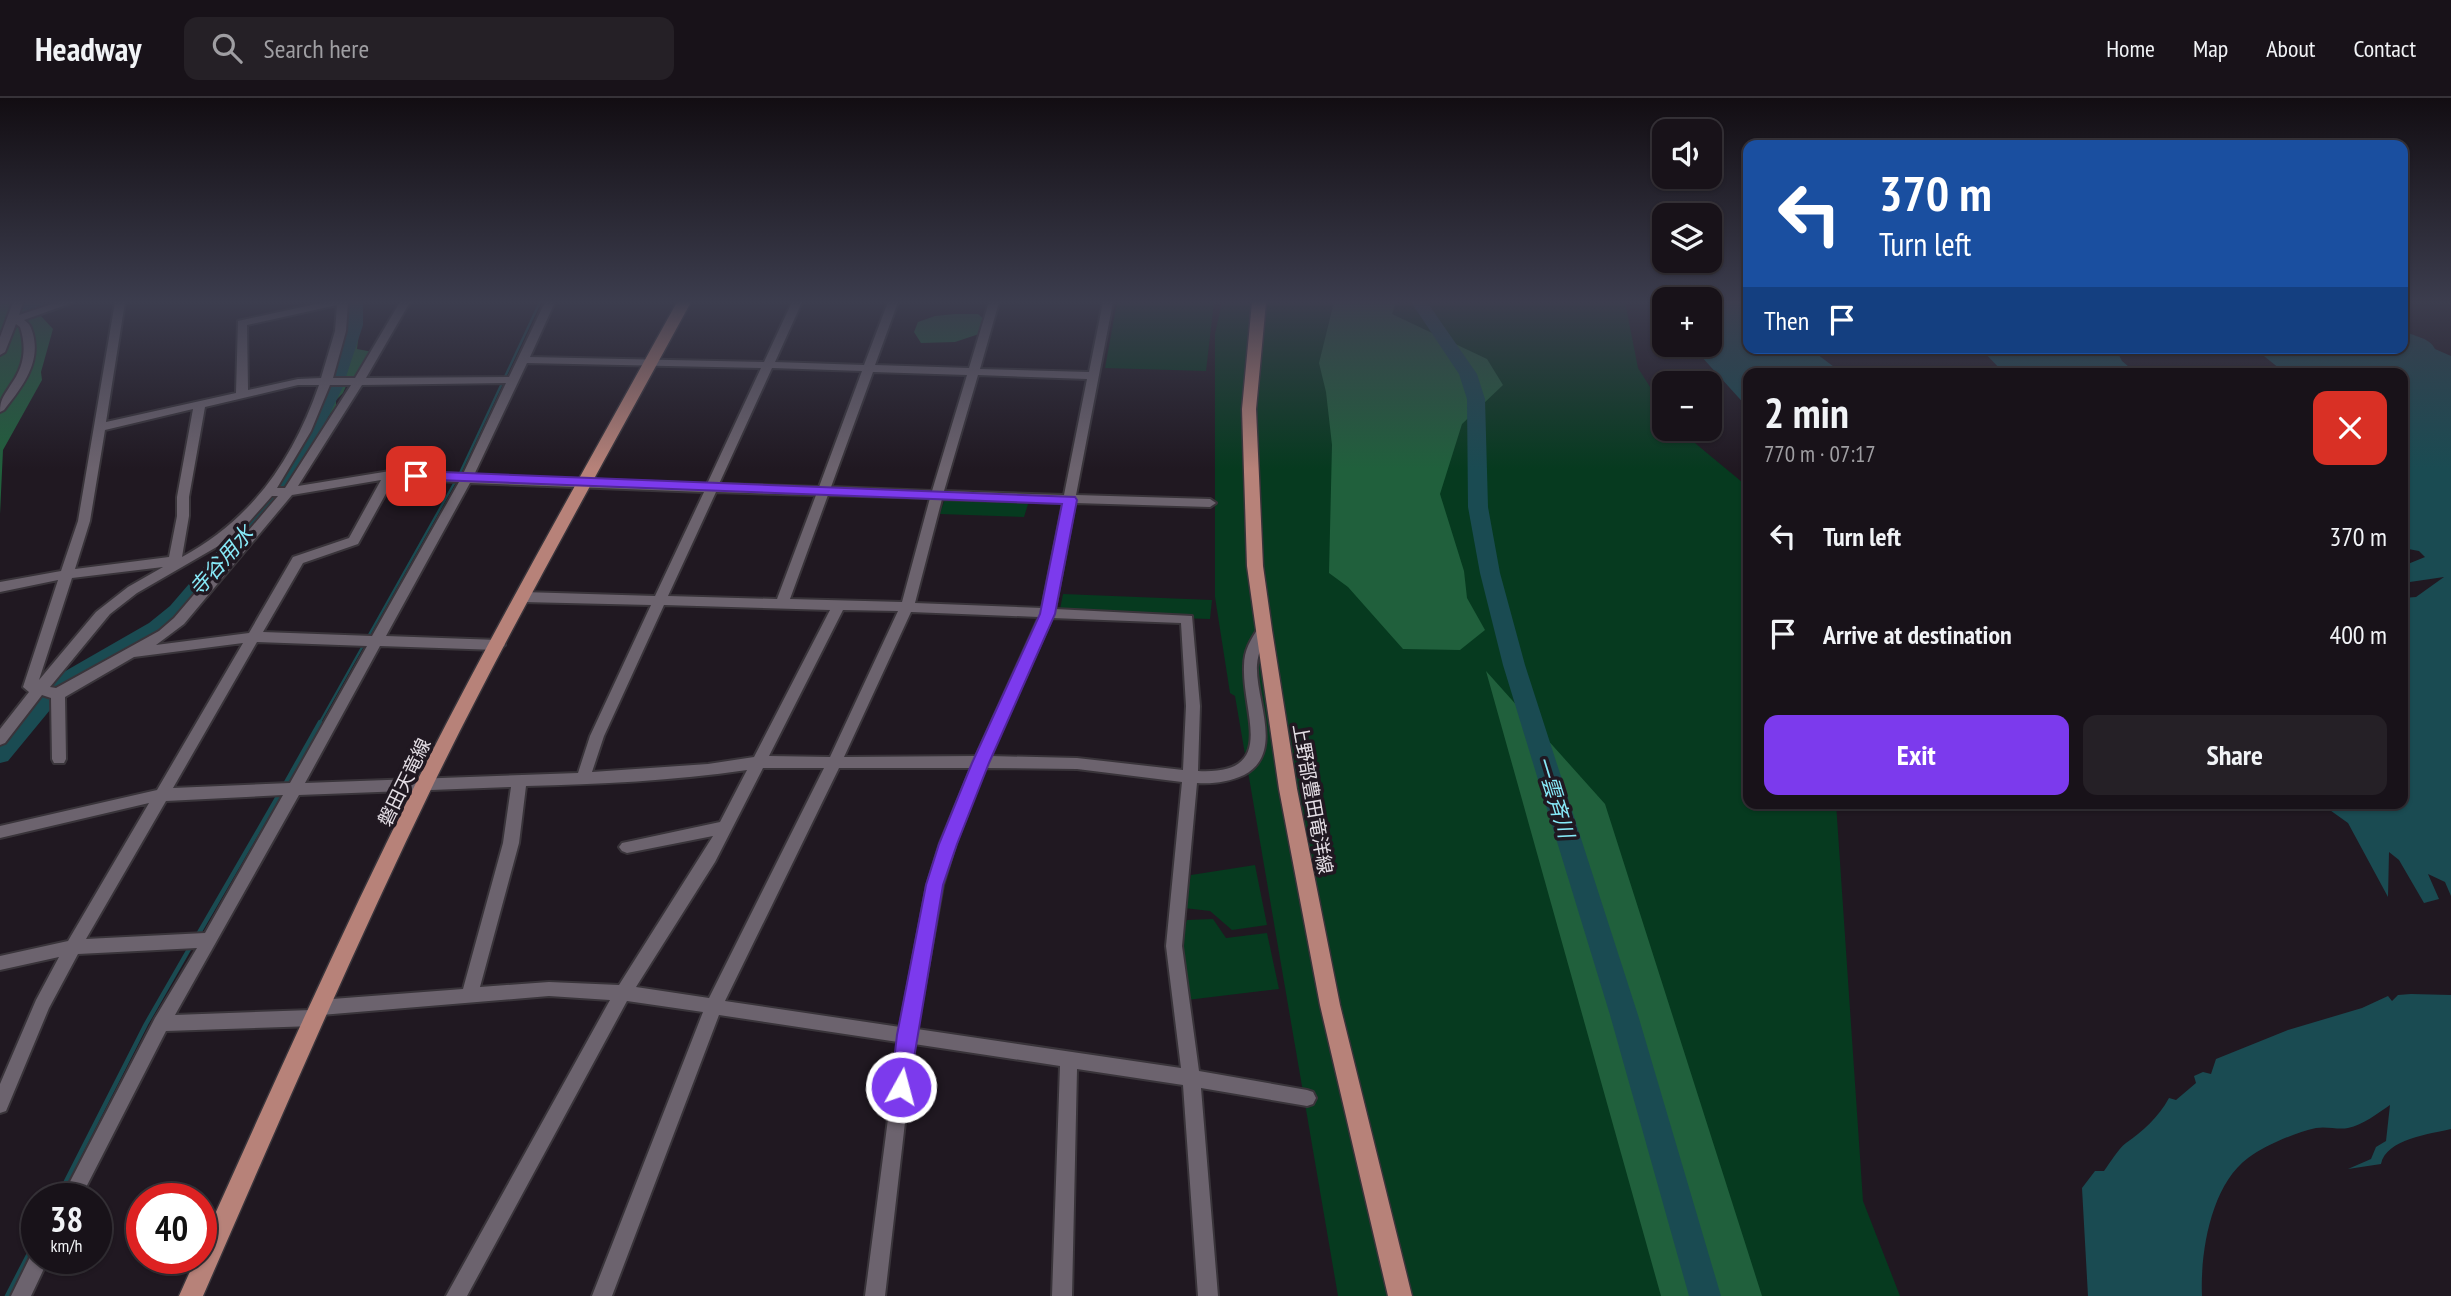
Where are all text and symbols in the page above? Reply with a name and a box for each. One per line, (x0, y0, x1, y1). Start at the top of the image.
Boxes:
search box (184, 17, 674, 80)
text: Headway (35, 27, 142, 70)
icon: search (208, 29, 246, 67)
text: Search here (264, 32, 369, 65)
text: Home (2106, 33, 2155, 64)
text: Map (2193, 33, 2228, 64)
text: About (2266, 33, 2315, 64)
text: Contact (2353, 33, 2416, 64)
map controls (1652, 119, 1722, 441)
button: sound (1652, 119, 1722, 189)
text: 370 m (1879, 161, 1992, 225)
icon: left (1764, 168, 1855, 259)
button: layers (1652, 203, 1722, 273)
text: Turn left (1879, 223, 1971, 265)
button: + (1652, 287, 1722, 357)
icon: arrive (1823, 301, 1861, 339)
text: Then (1764, 304, 1809, 337)
button: − (1652, 371, 1722, 441)
text: 2 min (1764, 385, 1849, 440)
button: close (2313, 391, 2387, 465)
text: 770 m · 07:17 (1764, 439, 1876, 468)
pin (386, 446, 446, 506)
icon: arrive (397, 457, 435, 495)
icon: left (1764, 517, 1802, 555)
water label: 寺谷用水 (183, 519, 260, 602)
text: Turn left (1823, 520, 1901, 553)
text: 370 m (2329, 520, 2387, 553)
icon: arrive (1764, 615, 1802, 653)
text: Arrive at destination (1823, 618, 2012, 651)
text: 400 m (2329, 618, 2387, 651)
button: Exit (1764, 715, 2069, 795)
button: Share (2083, 715, 2387, 795)
street label: 上野部豊田竜洋線 (1288, 722, 1338, 876)
street label: 磐田天竜線 (372, 734, 436, 830)
water label: 一雲斉川 (1530, 753, 1581, 843)
position arrow (864, 1050, 938, 1124)
speed limit sign: 40 (126, 1183, 217, 1274)
text: 38 (50, 1196, 83, 1242)
text: km/h (51, 1234, 82, 1257)

